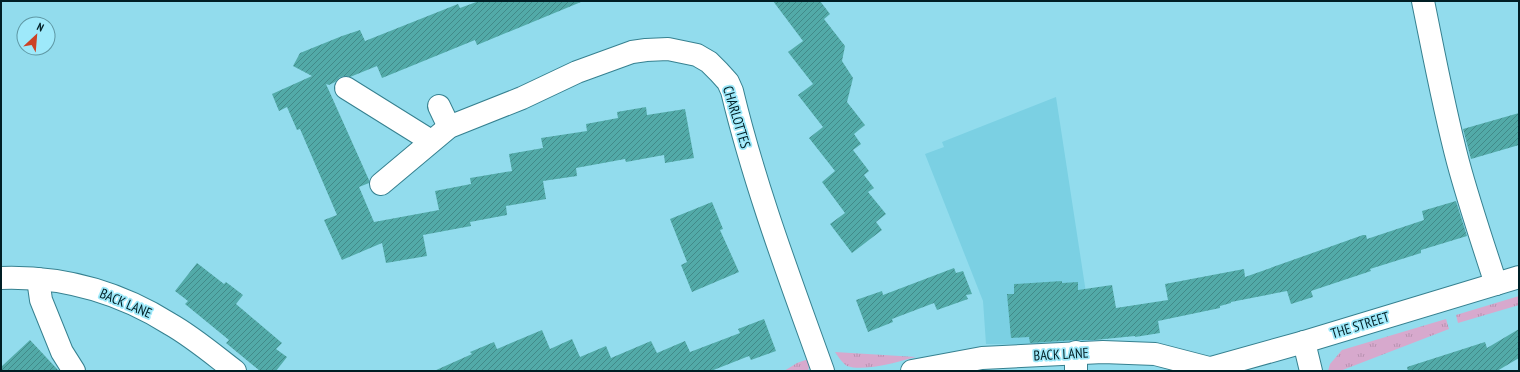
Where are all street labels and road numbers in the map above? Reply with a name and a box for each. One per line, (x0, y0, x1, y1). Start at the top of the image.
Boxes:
street label: CHARLOTTES (719, 84, 755, 150)
street label: BACK LANE (97, 284, 155, 322)
street label: THE STREET (1329, 307, 1392, 342)
street label: BACK LANE (1033, 344, 1089, 364)

